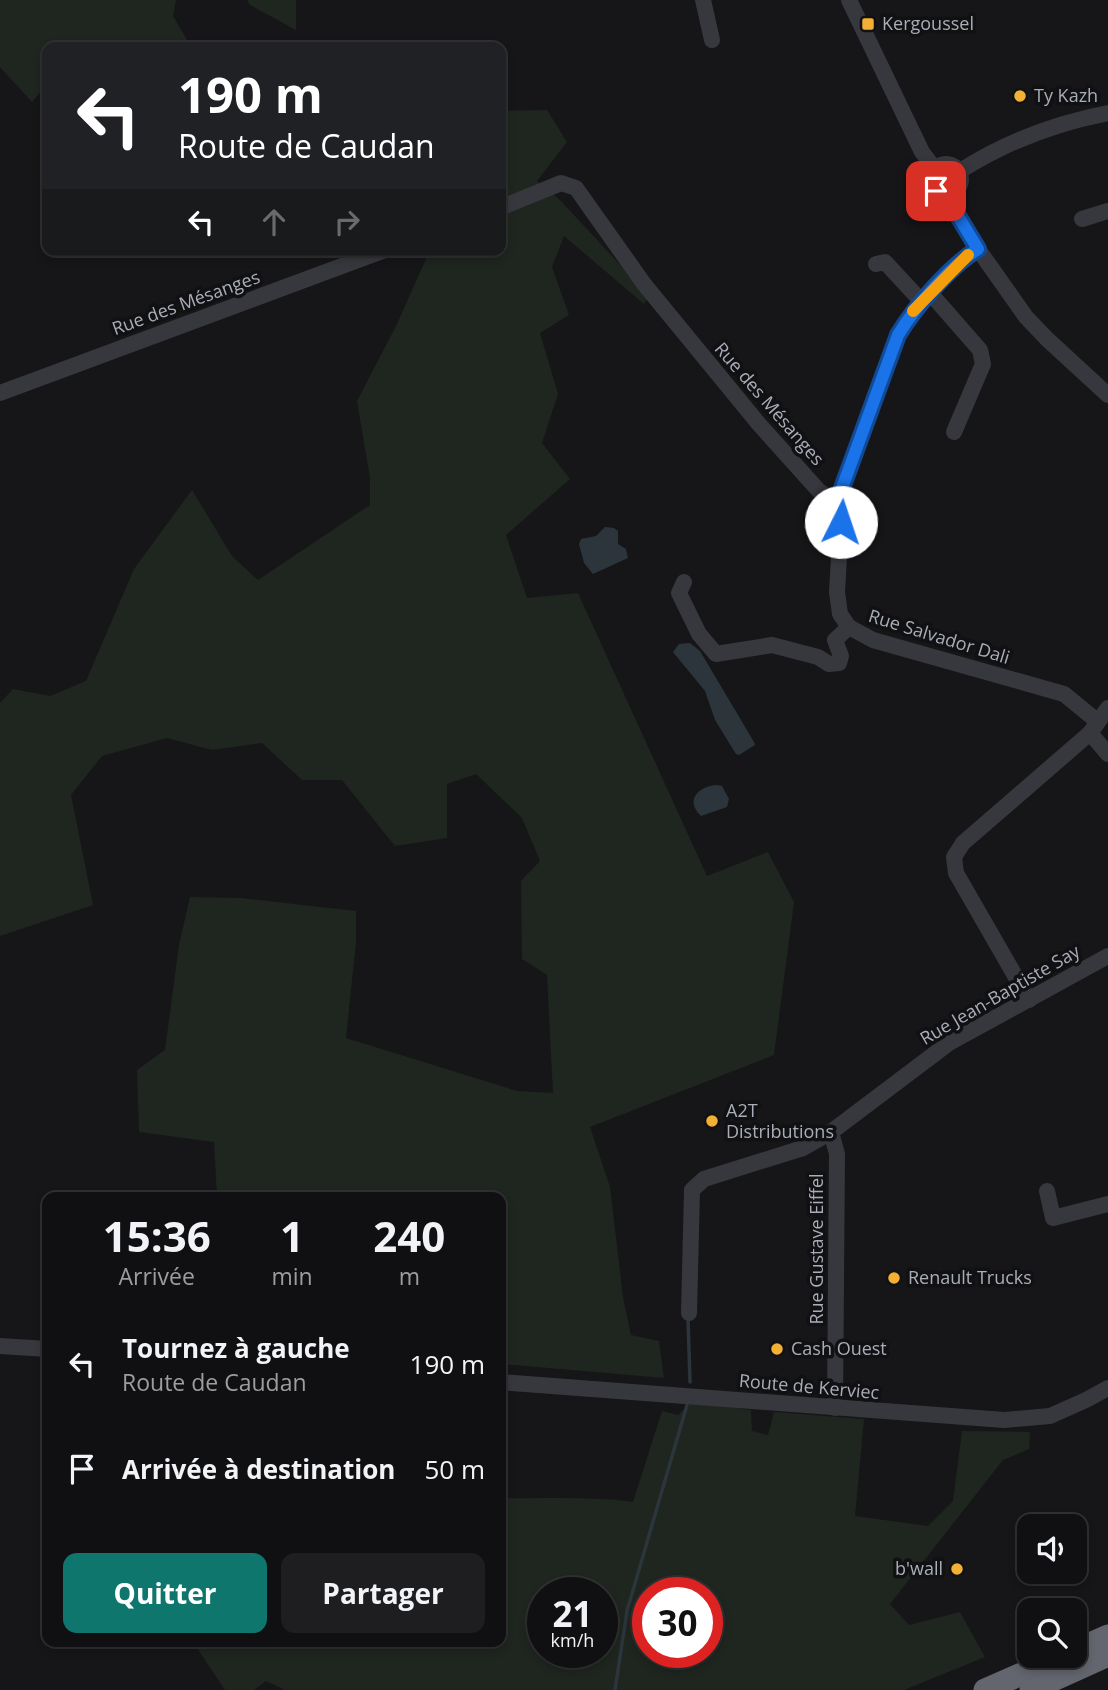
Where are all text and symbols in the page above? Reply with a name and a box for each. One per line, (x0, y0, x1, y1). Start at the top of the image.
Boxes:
place label: Kergoussel (882, 11, 974, 35)
marker: Kergoussel (860, 16, 876, 32)
text: 190 m (178, 61, 323, 127)
icon: left (63, 70, 154, 161)
place label: Ty Kazh (1034, 83, 1098, 107)
marker: Ty Kazh (1012, 88, 1028, 104)
text: Route de Caudan (178, 124, 435, 167)
pin (906, 161, 966, 221)
icon: arrive (917, 172, 955, 210)
icon: left (182, 203, 220, 241)
icon: ahead (255, 203, 293, 241)
icon: right (328, 203, 366, 241)
street label: Rue des Mésanges (108, 264, 263, 340)
street label: Rue des Mésanges (710, 337, 830, 470)
position arrow (804, 485, 878, 559)
street label: Rue Salvador Dali (866, 603, 1013, 669)
street label: Rue Jean-Baptiste Say (915, 938, 1085, 1050)
place label: A2T Distributions (726, 1098, 834, 1143)
marker: A2T Distributions (704, 1113, 720, 1129)
street label: Rue Gustave Eiffel (804, 1173, 828, 1325)
text: 15:36 (103, 1207, 211, 1264)
text: 1 (280, 1207, 304, 1264)
text: 240 (373, 1207, 445, 1264)
text: Arrivée (118, 1260, 195, 1292)
text: min (271, 1260, 313, 1292)
text: m (399, 1260, 420, 1292)
place label: Renault Trucks (908, 1265, 1032, 1289)
marker: Renault Trucks (886, 1270, 902, 1286)
text: Tournez à gauche (122, 1330, 350, 1366)
place label: Cash Ouest (791, 1336, 887, 1360)
marker: Cash Ouest (769, 1341, 785, 1357)
icon: left (63, 1345, 101, 1383)
text: 190 m (410, 1346, 485, 1382)
text: Route de Caudan (122, 1366, 307, 1398)
street label: Route de Kerviec (738, 1368, 881, 1404)
icon: arrive (63, 1450, 101, 1488)
text: Arrivée à destination (122, 1451, 395, 1487)
text: 50 m (424, 1451, 485, 1487)
map controls (1017, 1514, 1087, 1668)
button: sound (1017, 1514, 1087, 1584)
button: Quitter (63, 1553, 267, 1633)
button: Partager (281, 1553, 485, 1633)
place label: b'wall (895, 1556, 943, 1580)
marker: b'wall (949, 1561, 965, 1577)
speed limit sign: 30 (632, 1577, 723, 1668)
text: 21 (552, 1590, 593, 1637)
button: search (1017, 1598, 1087, 1668)
text: km/h (551, 1628, 594, 1652)

